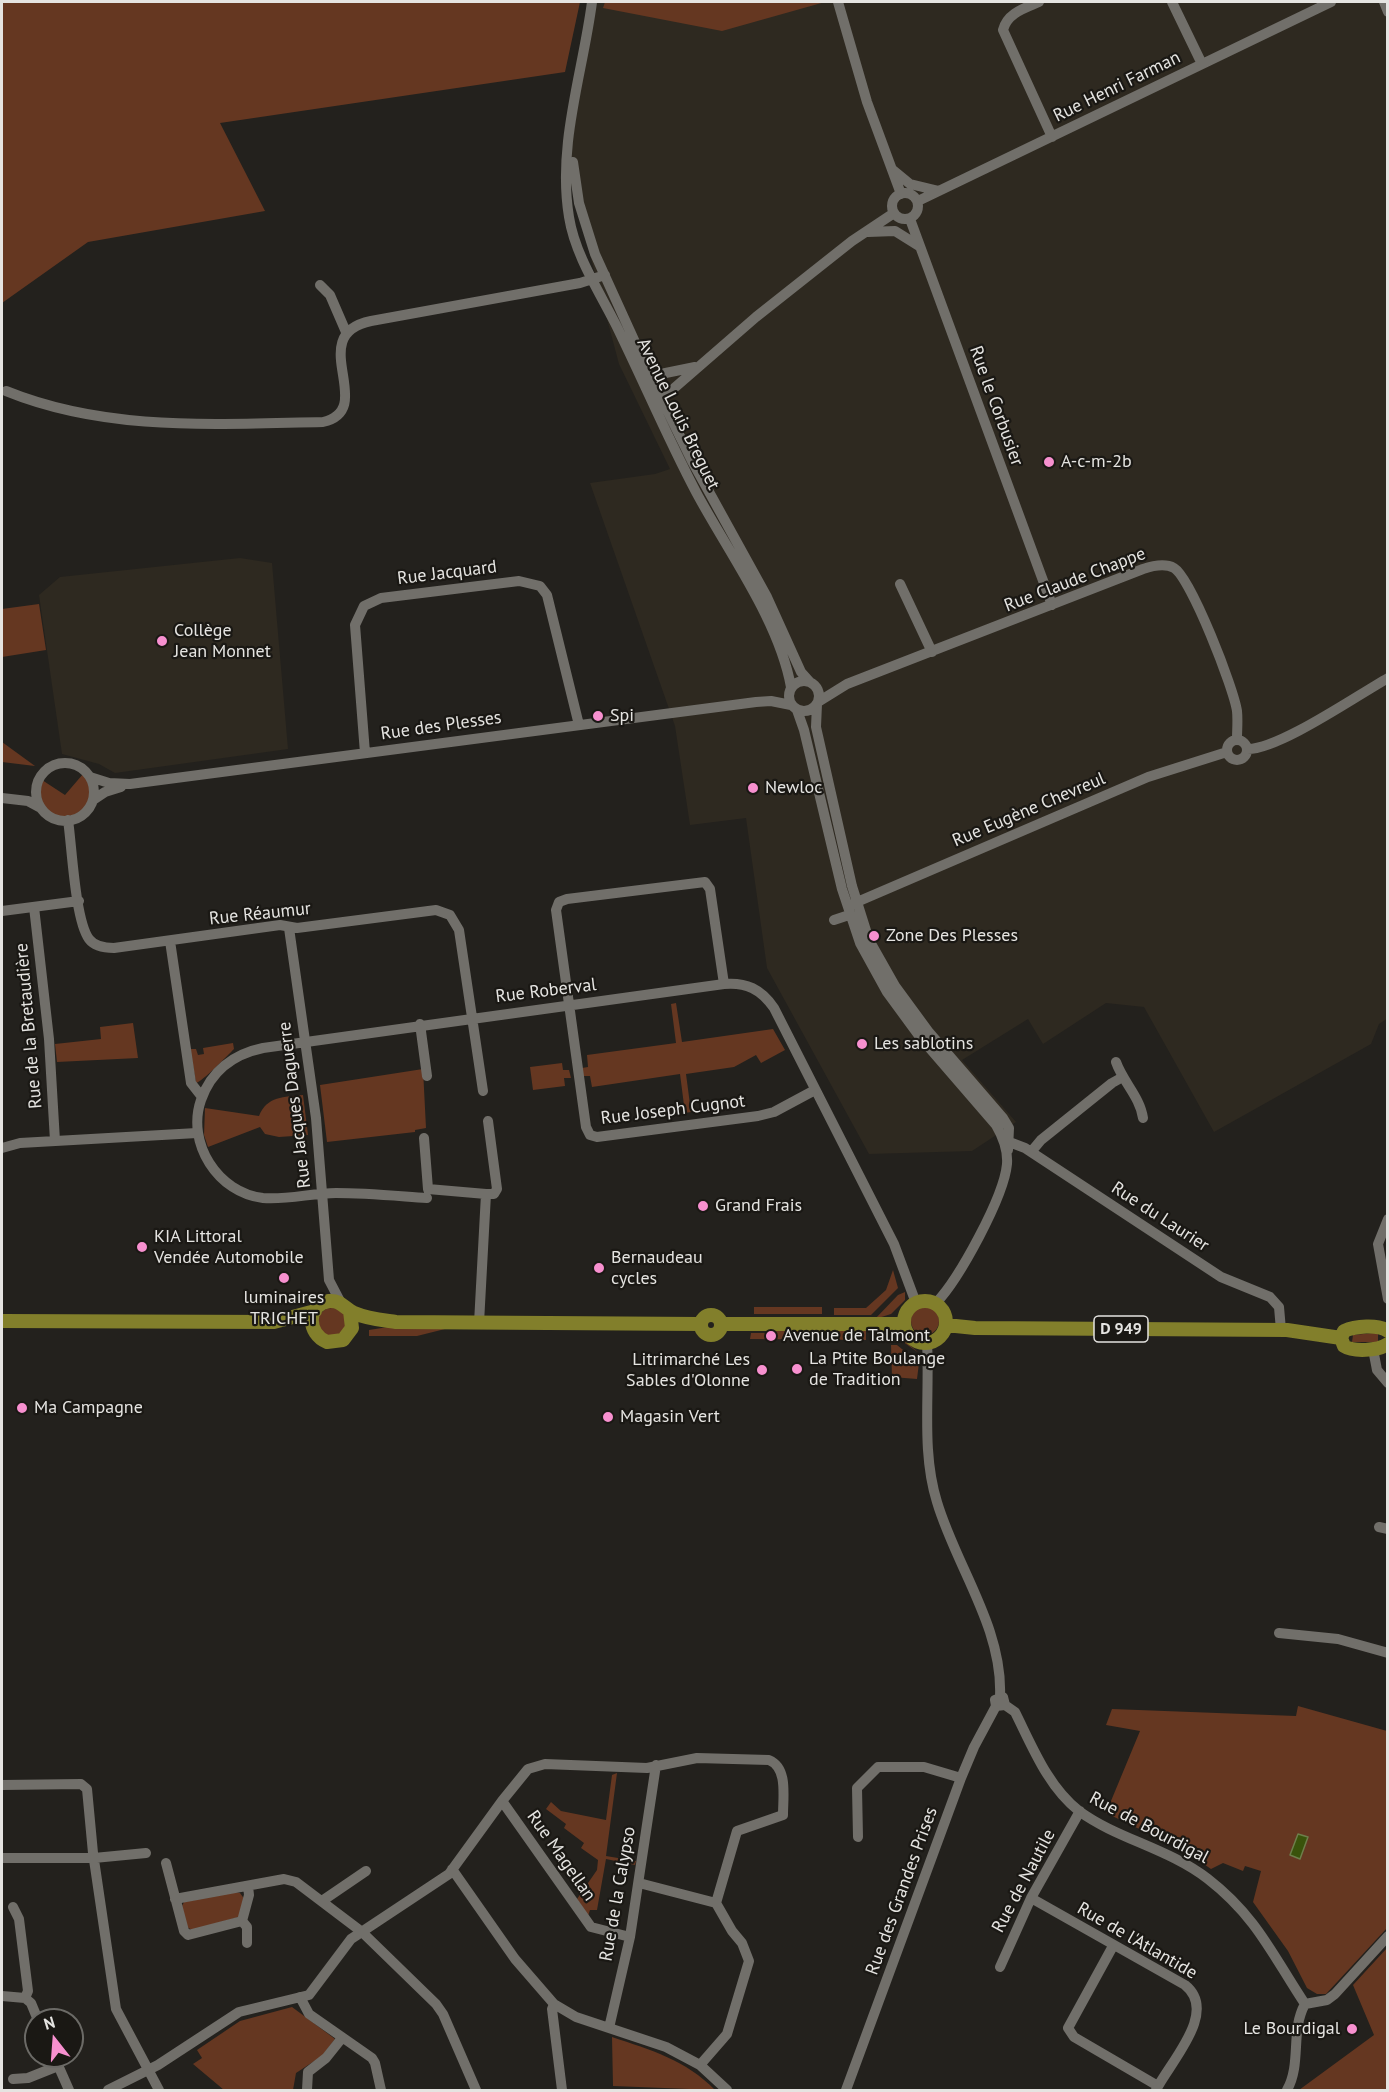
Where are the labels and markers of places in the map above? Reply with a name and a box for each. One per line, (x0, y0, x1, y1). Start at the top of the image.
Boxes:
place label: A-c-m-2b (1061, 451, 1132, 473)
marker: A-c-m-2b (1042, 455, 1056, 469)
place label: Collège Jean Monnet (174, 620, 271, 662)
marker: Collège Jean Monnet (155, 634, 169, 648)
place label: Spi (610, 705, 634, 727)
marker: Spi (591, 709, 605, 723)
place label: Newloc (765, 777, 822, 799)
marker: Newloc (746, 781, 760, 795)
place label: Zone Des Plesses (886, 925, 1018, 947)
marker: Zone Des Plesses (867, 929, 881, 943)
place label: Les sablotins (874, 1033, 973, 1055)
marker: Les sablotins (855, 1037, 869, 1051)
place label: Grand Frais (715, 1195, 802, 1217)
marker: Grand Frais (696, 1199, 710, 1213)
place label: KIA Littoral Vendée Automobile (154, 1226, 304, 1268)
marker: KIA Littoral Vendée Automobile (135, 1240, 149, 1254)
place label: Bernaudeau cycles (611, 1247, 703, 1290)
marker: Bernaudeau cycles (592, 1261, 606, 1275)
marker: luminaires TRICHET (277, 1271, 291, 1285)
place label: luminaires TRICHET (244, 1287, 324, 1330)
place label: Avenue de Talmont (783, 1325, 930, 1347)
marker: Avenue de Talmont (764, 1329, 778, 1343)
place label: La Ptite Boulange de Tradition (809, 1348, 945, 1390)
place label: Litrimarché Les Sables d'Olonne (626, 1349, 750, 1392)
marker: La Ptite Boulange de Tradition (790, 1362, 804, 1376)
marker: Litrimarché Les Sables d'Olonne (755, 1363, 769, 1377)
place label: Ma Campagne (34, 1397, 143, 1419)
marker: Ma Campagne (15, 1401, 29, 1415)
place label: Magasin Vert (620, 1406, 720, 1428)
marker: Magasin Vert (601, 1410, 615, 1424)
place label: Le Bourdigal (1243, 2018, 1340, 2040)
marker: Le Bourdigal (1345, 2022, 1359, 2036)

